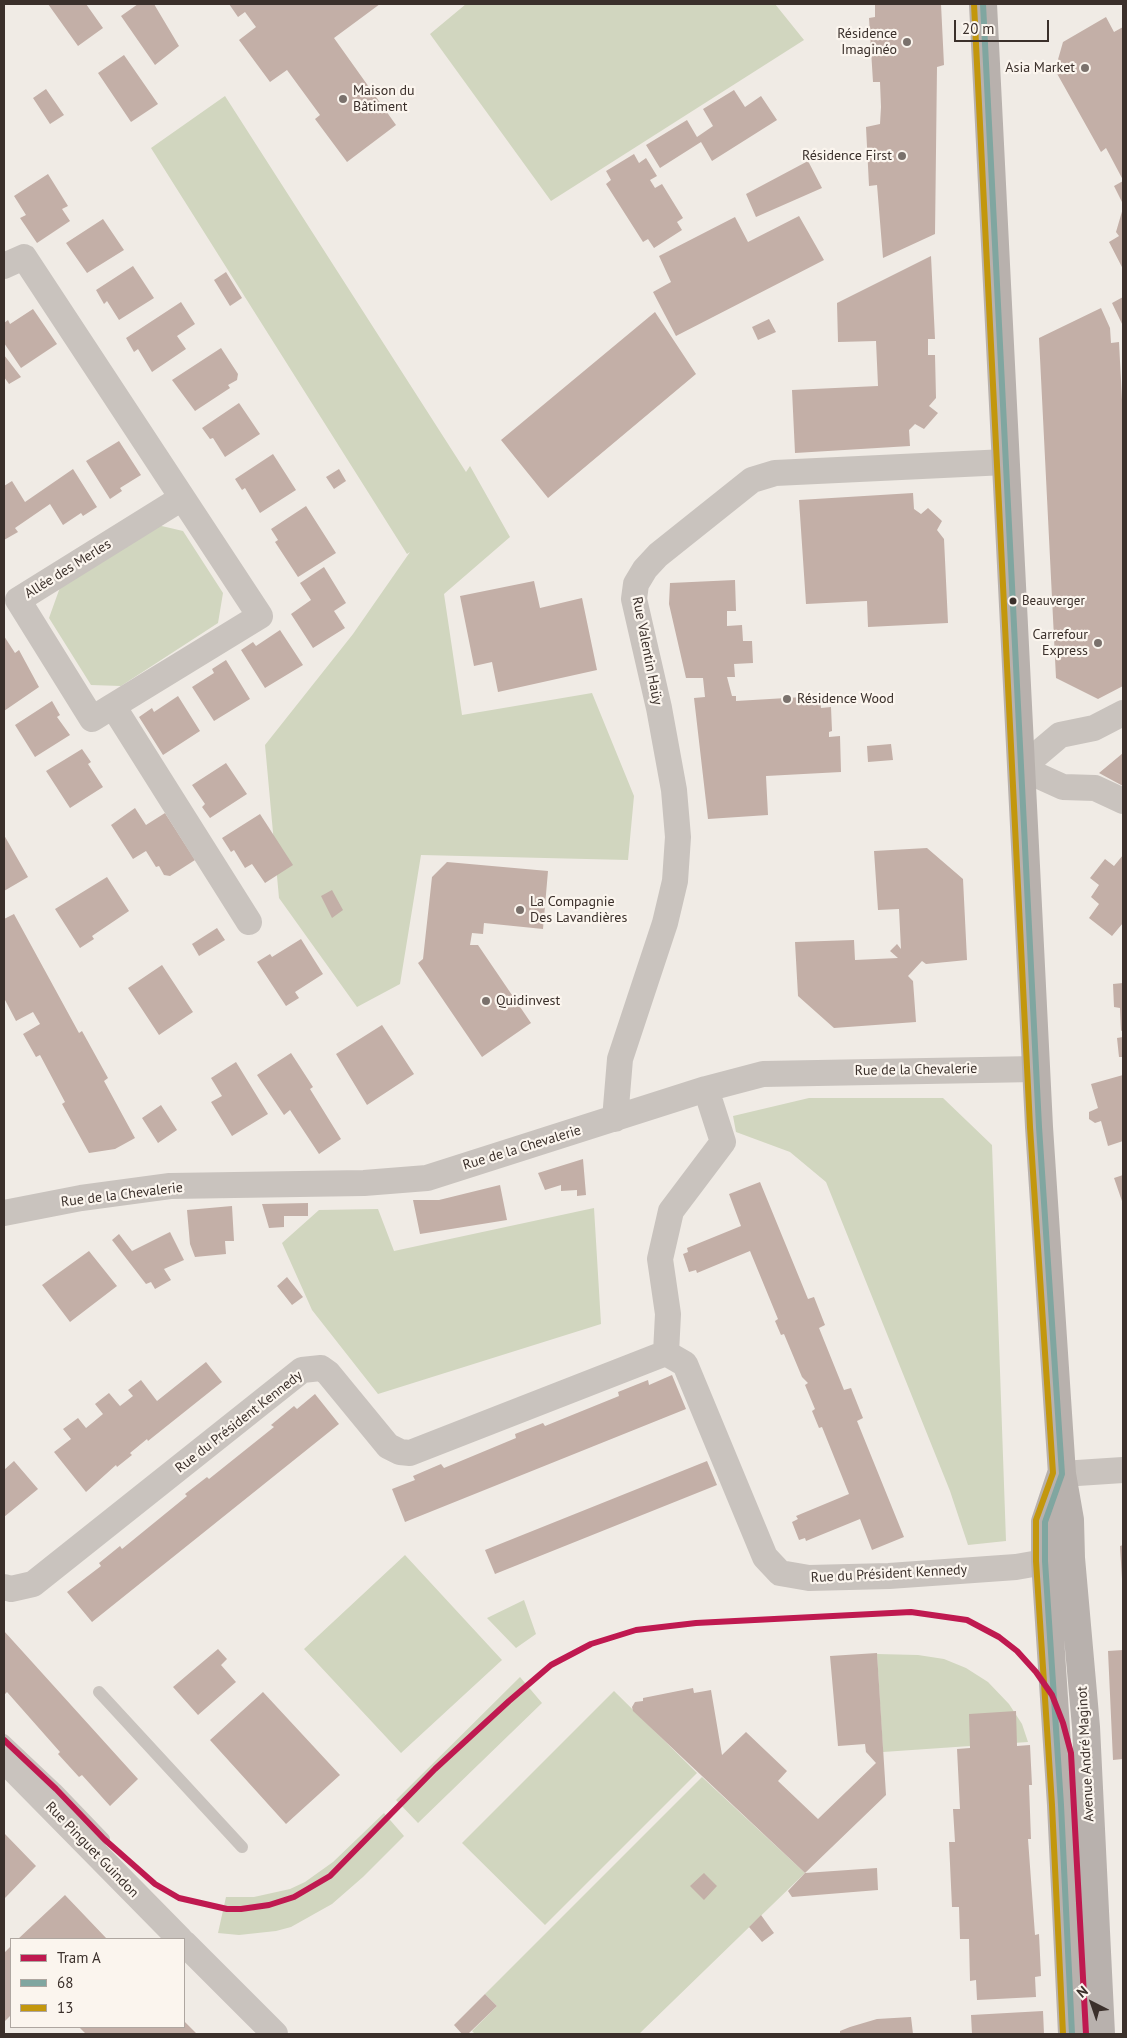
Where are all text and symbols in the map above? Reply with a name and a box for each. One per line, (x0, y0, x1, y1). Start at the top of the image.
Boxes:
scale bar (957, 10, 1052, 42)
text: 20 m (962, 19, 995, 38)
place label: Résidence Imaginéo (837, 26, 897, 58)
marker: Résidence Imaginéo (901, 36, 913, 48)
place label: Asia Market (1005, 60, 1075, 76)
marker: Asia Market (1079, 62, 1091, 74)
place label: Maison du Bâtiment (353, 83, 415, 115)
marker: Maison du Bâtiment (337, 93, 349, 105)
place label: Résidence First (802, 148, 892, 164)
marker: Résidence First (896, 150, 908, 162)
street label: Allée des Merles (22, 536, 114, 602)
place label: Beauverger (1022, 593, 1085, 609)
street label: Rue Valentin Haüy (628, 595, 666, 707)
marker: Beauverger (1008, 596, 1018, 606)
place label: Carrefour Express (1033, 627, 1088, 660)
marker: Carrefour Express (1092, 637, 1104, 649)
place label: Résidence Wood (797, 691, 894, 707)
marker: Résidence Wood (781, 693, 793, 705)
place label: La Compagnie Des Lavandières (530, 894, 627, 926)
marker: La Compagnie Des Lavandières (514, 904, 526, 916)
place label: Quidinvest (496, 993, 560, 1009)
marker: Quidinvest (480, 995, 492, 1007)
street label: Rue de la Chevalerie (855, 1061, 977, 1079)
street label: Rue de la Chevalerie (461, 1122, 583, 1174)
street label: Rue de la Chevalerie (60, 1179, 184, 1211)
street label: Rue du Président Kennedy (172, 1367, 306, 1477)
street label: Rue du Président Kennedy (810, 1562, 968, 1586)
street label: Avenue André Maginot (1074, 1686, 1098, 1822)
street label: Rue Pinguet Guindon (42, 1799, 142, 1901)
legend (10, 1938, 185, 2028)
text: Tram A (57, 1948, 101, 1967)
text: 68 (57, 1973, 73, 1992)
north arrow (1067, 1978, 1117, 2028)
text: N (1073, 1982, 1092, 2001)
text: 13 (57, 1998, 73, 2017)

